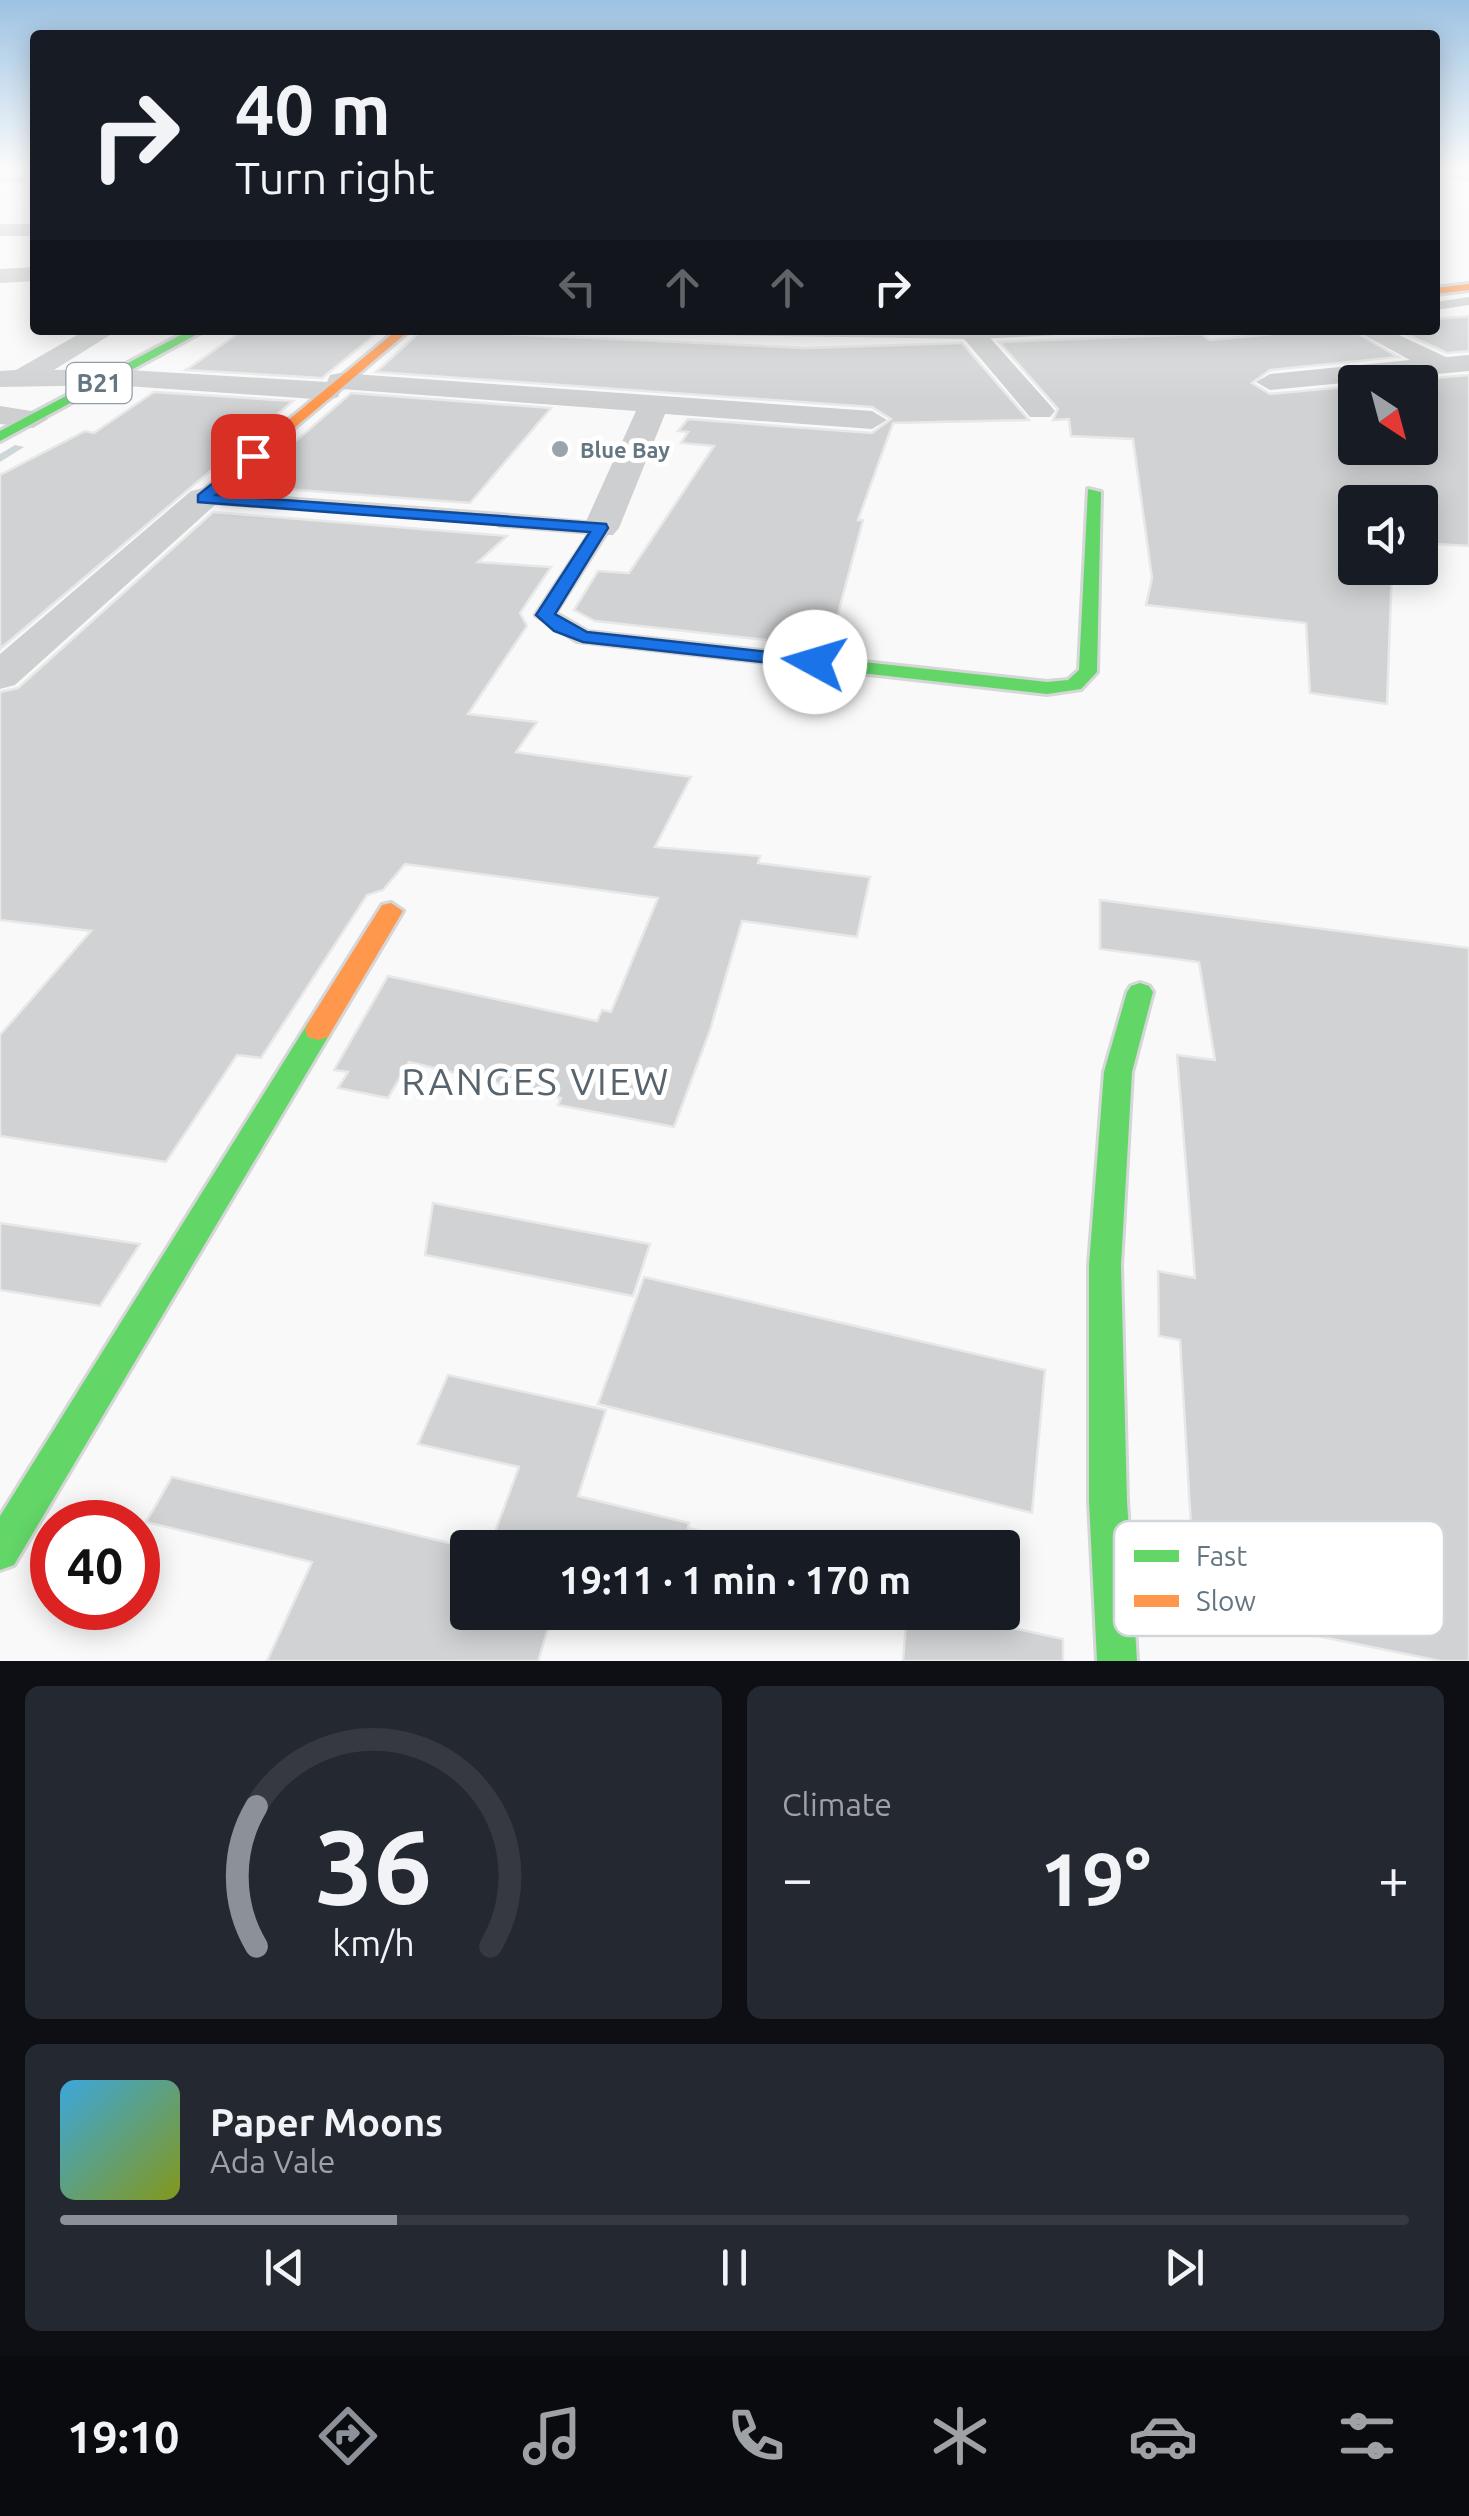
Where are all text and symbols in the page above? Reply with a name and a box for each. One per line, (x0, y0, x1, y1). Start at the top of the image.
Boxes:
icon: right (70, 70, 200, 200)
text: 40 m (235, 70, 391, 148)
text: Turn right (235, 152, 435, 203)
icon: left (550, 260, 605, 315)
icon: ahead (655, 260, 710, 315)
icon: ahead (760, 260, 815, 315)
icon: right (865, 260, 920, 315)
road number: B21 (66, 363, 132, 403)
north arrow (1338, 365, 1438, 465)
map controls (1338, 365, 1438, 585)
pin (211, 414, 296, 499)
icon: arrive (226, 429, 281, 484)
place label: Blue Bay (580, 437, 670, 462)
marker: Blue Bay (549, 438, 571, 460)
button: sound (1338, 485, 1438, 585)
position arrow (763, 610, 867, 714)
district label: RANGES VIEW (401, 1060, 671, 1102)
speed limit sign: 40 (30, 1500, 160, 1630)
legend (1114, 1521, 1444, 1636)
text: Fast (1196, 1540, 1247, 1571)
text: 19:11 · 1 min · 170 m (559, 1559, 911, 1601)
text: Slow (1196, 1585, 1256, 1616)
text: Climate (782, 1786, 892, 1822)
text: 36 (315, 1807, 432, 1924)
text: 19° (1040, 1836, 1151, 1920)
text: − (782, 1847, 813, 1908)
text: + (1378, 1847, 1409, 1908)
text: km/h (332, 1923, 415, 1963)
text: Paper Moons (210, 2101, 443, 2143)
text: Ada Vale (210, 2143, 336, 2179)
icon: previous (257, 2240, 312, 2295)
icon: pause (707, 2240, 762, 2295)
icon: next (1157, 2240, 1212, 2295)
icon: directions (313, 2401, 383, 2471)
icon: music (517, 2401, 587, 2471)
icon: phone (721, 2401, 791, 2471)
icon: climate (925, 2401, 995, 2471)
icon: car (1128, 2401, 1198, 2471)
icon: filters (1332, 2401, 1402, 2471)
text: 19:10 (67, 2411, 179, 2462)

